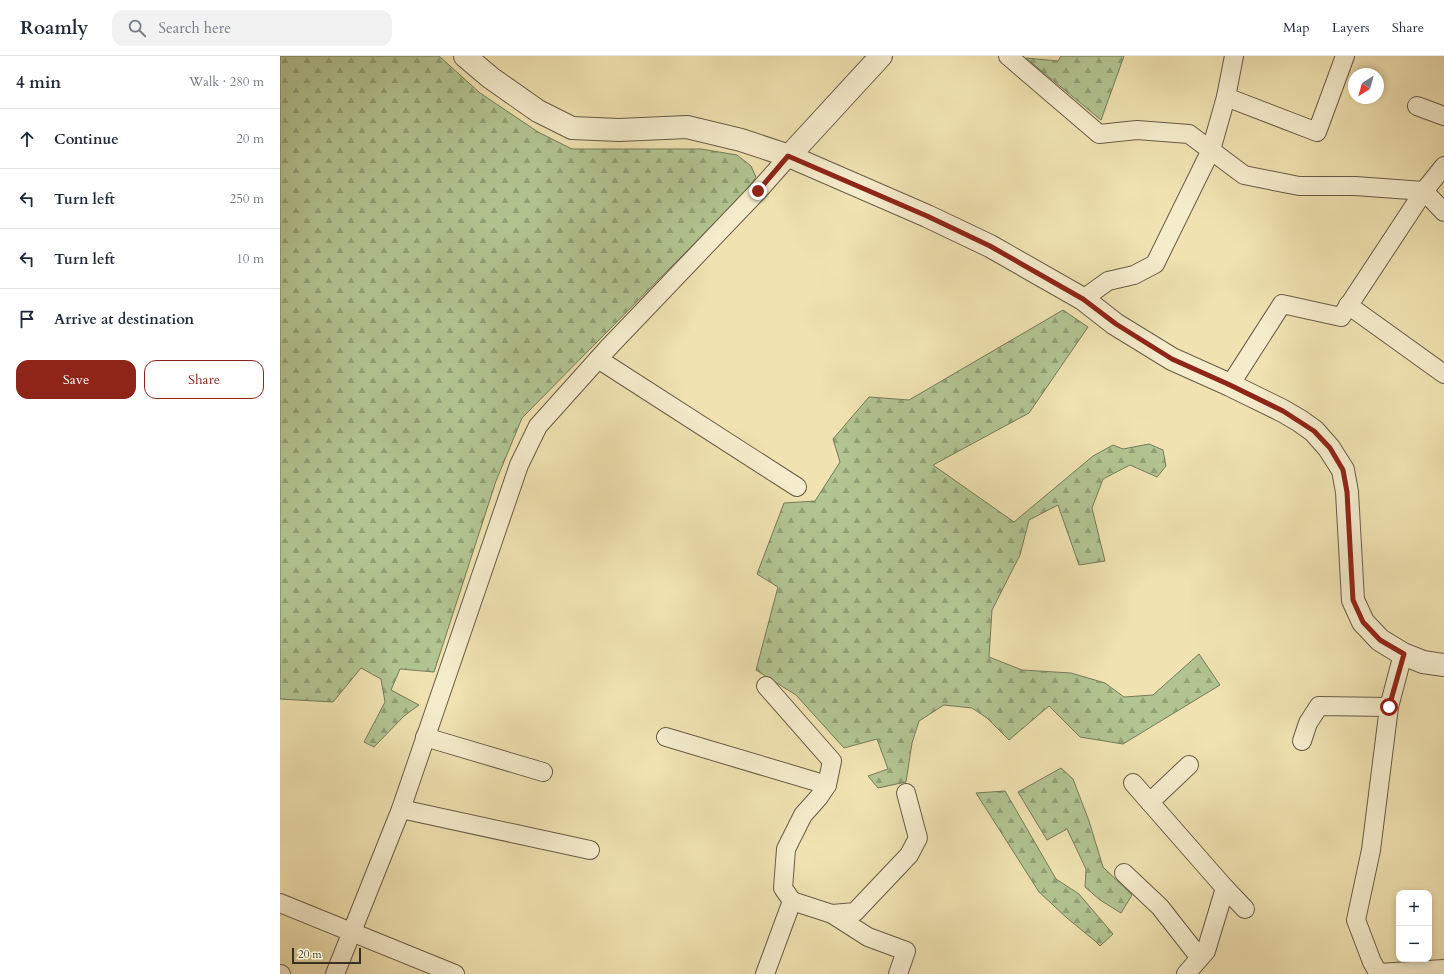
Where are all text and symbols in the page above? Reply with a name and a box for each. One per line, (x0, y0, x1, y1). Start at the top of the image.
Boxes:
search box (112, 10, 392, 46)
text: Roamly (20, 15, 88, 41)
icon: search (126, 17, 148, 39)
text: Search here (158, 18, 231, 38)
text: Map (1283, 18, 1310, 37)
text: Layers (1332, 18, 1370, 37)
text: Share (1392, 18, 1424, 37)
north arrow (1348, 68, 1384, 104)
text: 4 min (16, 71, 61, 94)
text: Walk · 280 m (189, 73, 264, 91)
icon: ahead (16, 128, 38, 150)
text: Continue (54, 129, 119, 149)
text: 20 m (236, 130, 264, 148)
route end (749, 182, 767, 200)
icon: left (16, 188, 38, 210)
text: Turn left (54, 189, 115, 209)
text: 250 m (230, 190, 264, 208)
icon: left (16, 248, 38, 270)
text: Turn left (54, 249, 115, 269)
text: 10 m (236, 250, 264, 268)
icon: arrive (16, 308, 38, 330)
text: Arrive at destination (54, 309, 194, 329)
button: Save (16, 360, 136, 399)
button: Share (144, 360, 264, 399)
route start (1380, 698, 1398, 716)
map controls (1396, 890, 1432, 962)
button: + (1396, 890, 1432, 926)
button: − (1396, 926, 1432, 962)
scale bar (292, 946, 361, 965)
text: 20 m (298, 947, 322, 962)

